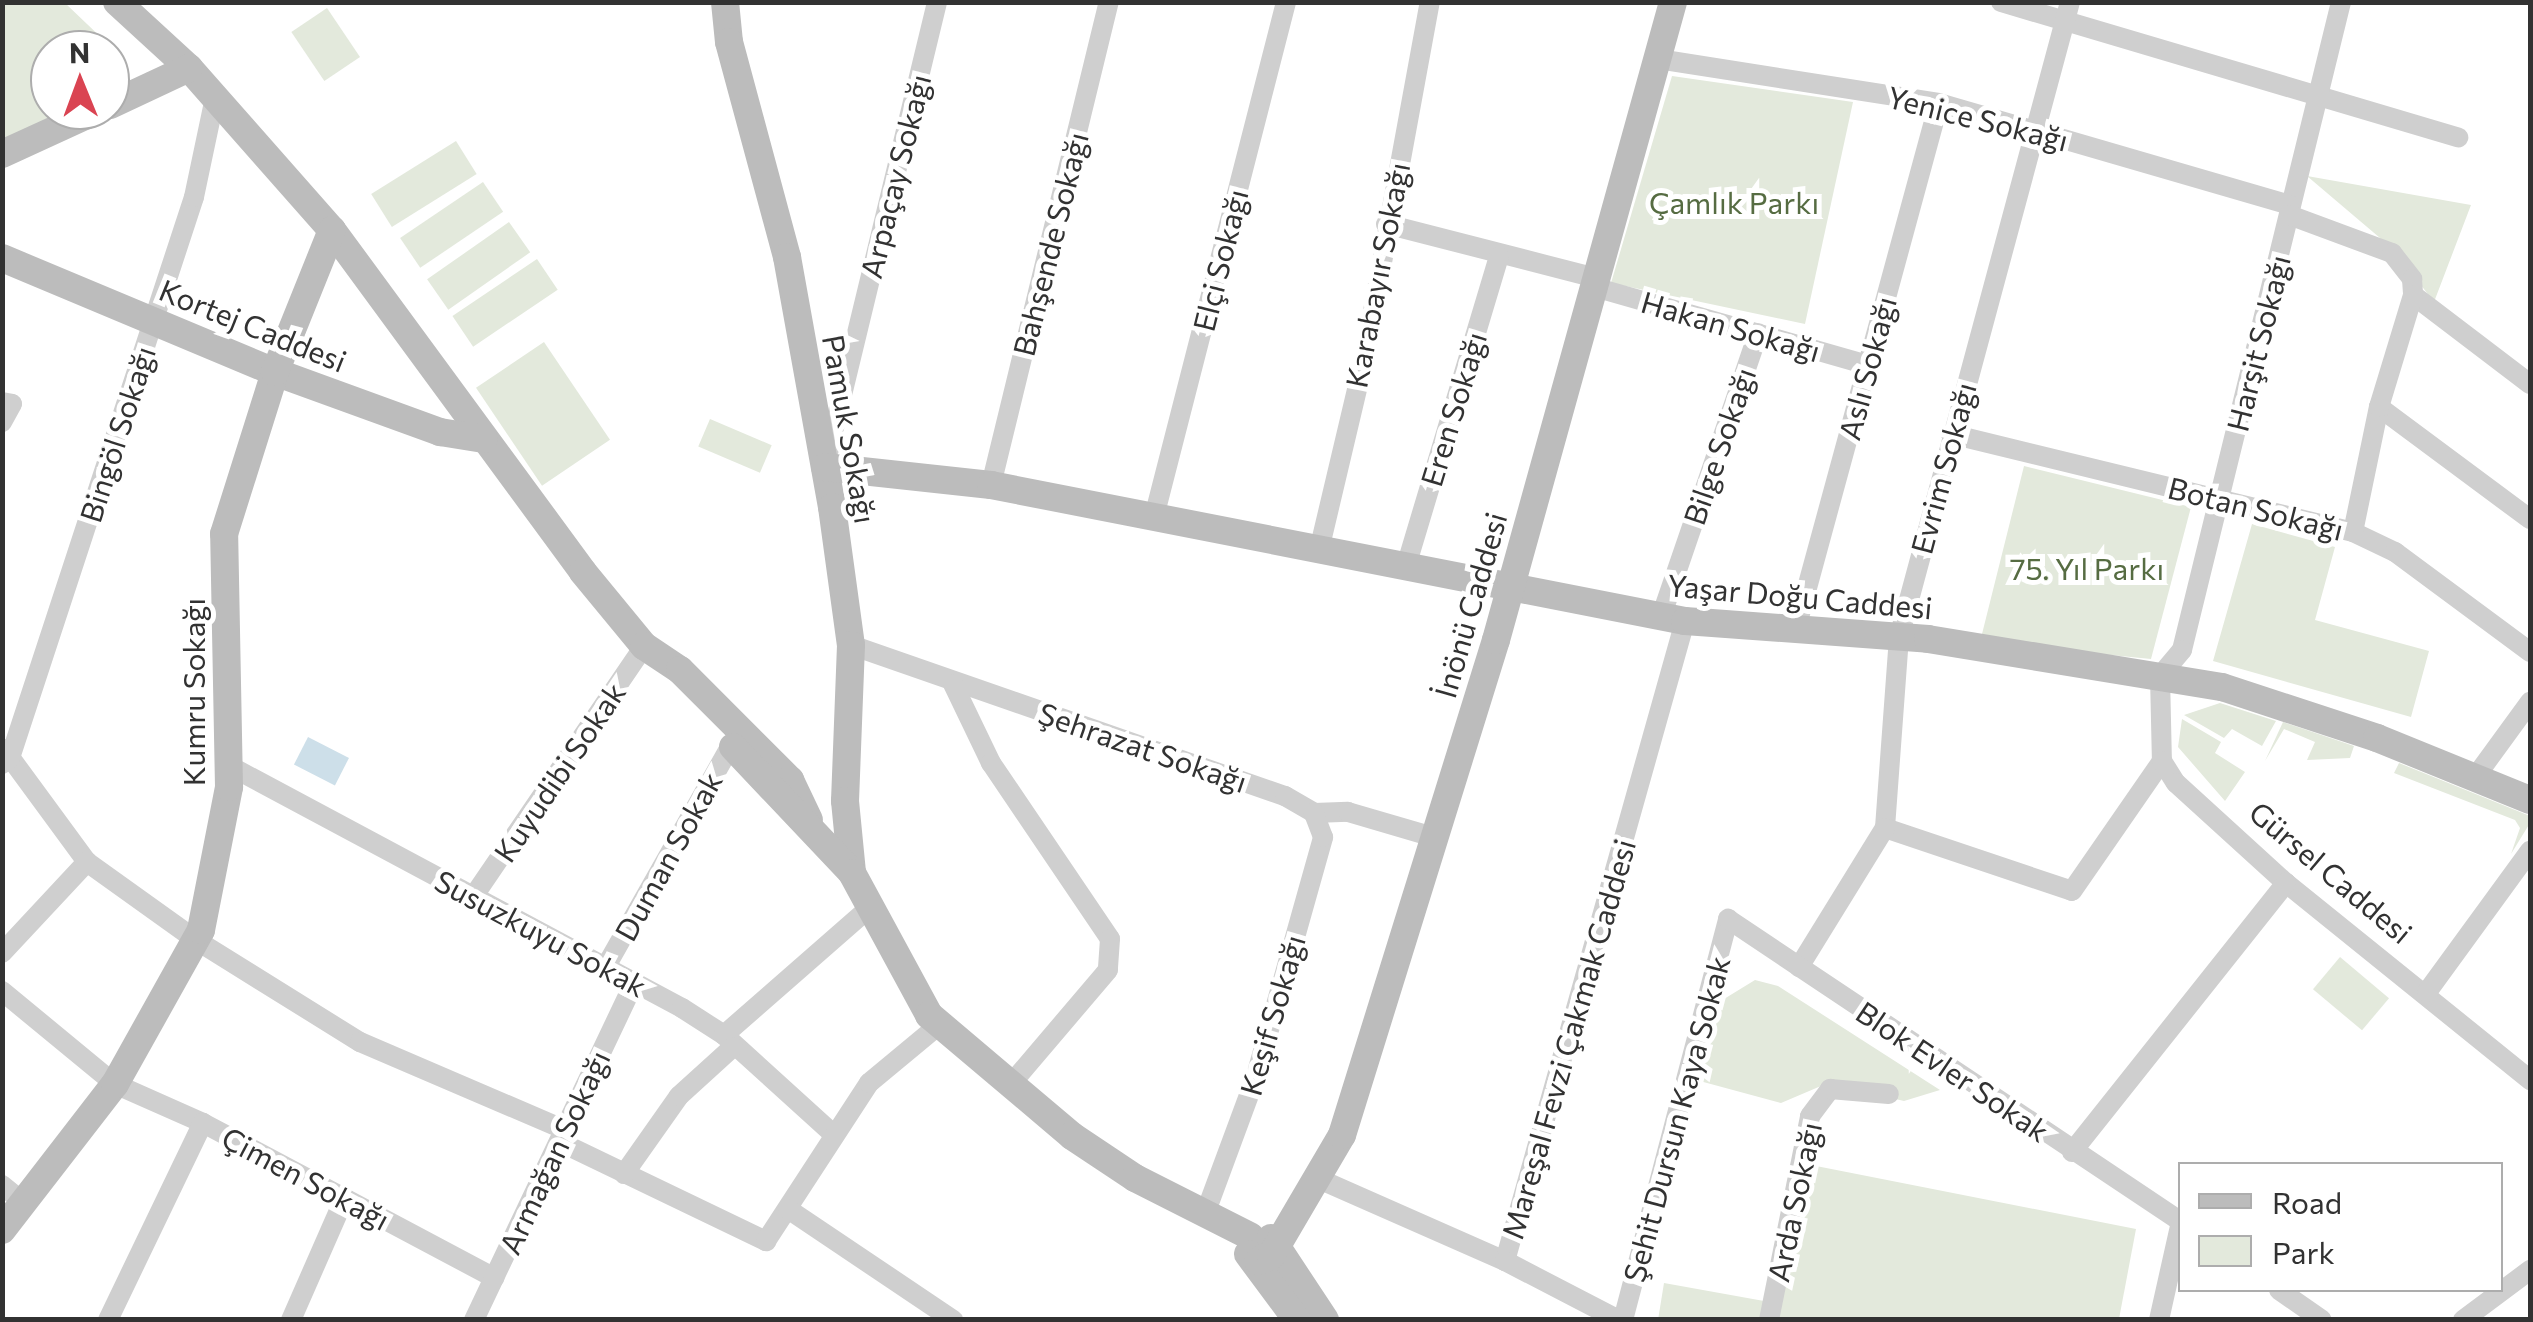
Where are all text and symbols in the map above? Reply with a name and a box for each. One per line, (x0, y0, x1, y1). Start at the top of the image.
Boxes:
north arrow (30, 30, 130, 130)
text: N (69, 35, 90, 69)
street label: Arpaçay Sokağı (852, 70, 938, 282)
street label: Yenice Sokağı (1884, 78, 2072, 158)
street label: Bahşende Sokağı (1005, 128, 1095, 360)
street label: Karabayır Sokağı (1338, 159, 1416, 391)
park label: Çamlık Parkı (1649, 184, 1819, 220)
street label: Elçi Sokağı (1185, 185, 1255, 335)
street label: Harşit Sokağı (2219, 251, 2297, 435)
street label: Kortej Caddesi (154, 271, 352, 379)
street label: Hakan Sokağı (1637, 283, 1825, 369)
street label: Aslı Sokağı (1831, 292, 1903, 444)
street label: Eren Sokağı (1412, 327, 1494, 491)
street label: Pamuk Sokağı (816, 332, 884, 526)
street label: Bingöl Sokağı (72, 341, 162, 527)
street label: Bilge Sokağı (1675, 363, 1763, 529)
street label: Evrim Sokağı (1903, 378, 1983, 558)
street label: Botan Sokağı (2165, 469, 2347, 547)
street label: İnönü Caddesi (1426, 508, 1514, 702)
park label: 75. Yıl Parkı (2010, 550, 2164, 586)
street label: Yaşar Doğu Caddesi (1666, 566, 1934, 626)
street label: Kumru Sokağı (175, 598, 211, 786)
street label: Kuyudibi Sokak (486, 675, 632, 869)
street label: Şehrazat Sokağı (1034, 694, 1252, 800)
street label: Duman Sokak (607, 765, 729, 947)
street label: Gürsel Caddesi (2242, 794, 2420, 950)
street label: Mareşal Fevzi Çakmak Caddesi (1494, 835, 1642, 1243)
street label: Susuzkuyu Sokak (429, 862, 653, 1004)
street label: Keşif Sokağı (1232, 931, 1312, 1099)
street label: Şehit Dursun Kaya Sokak (1615, 952, 1737, 1286)
street label: Blok Evler Sokak (1850, 993, 2056, 1149)
street label: Armağan Sokağı (491, 1044, 617, 1260)
street label: Çimen Sokağı (216, 1119, 396, 1237)
street label: Arda Sokağı (1760, 1119, 1828, 1285)
legend (2178, 1162, 2503, 1292)
text: Road (2272, 1183, 2342, 1220)
text: Park (2272, 1233, 2335, 1270)

